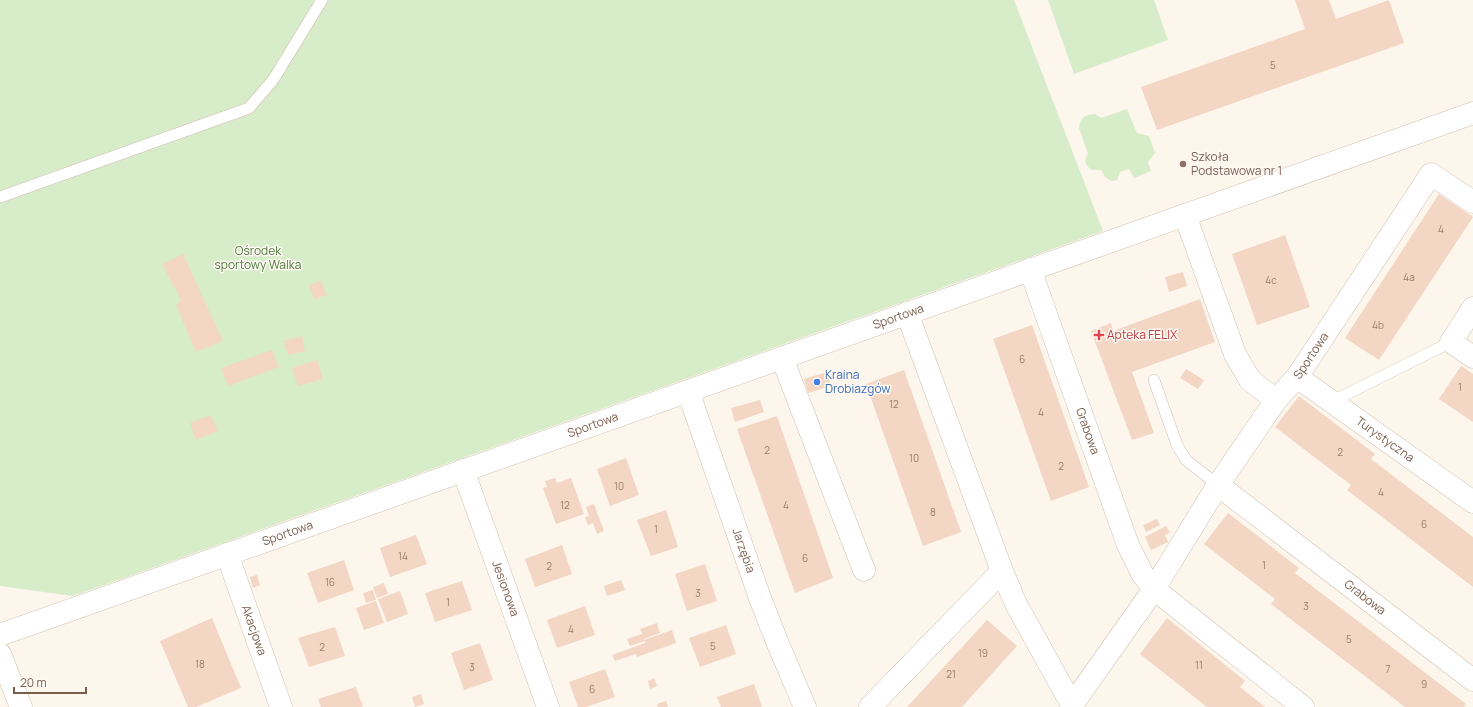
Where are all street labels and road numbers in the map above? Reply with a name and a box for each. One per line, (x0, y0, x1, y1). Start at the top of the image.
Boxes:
street label: Sportowa (870, 299, 926, 333)
street label: Sportowa (1289, 329, 1332, 382)
street label: Grabowa (1072, 405, 1104, 457)
street label: Sportowa (565, 408, 620, 441)
street label: Turystyczna (1353, 412, 1418, 466)
street label: Sportowa (260, 516, 315, 550)
street label: Jarzębia (728, 526, 760, 575)
street label: Jesionowa (488, 558, 524, 619)
street label: Grabowa (1341, 575, 1390, 619)
street label: Akacjowa (238, 603, 271, 658)

